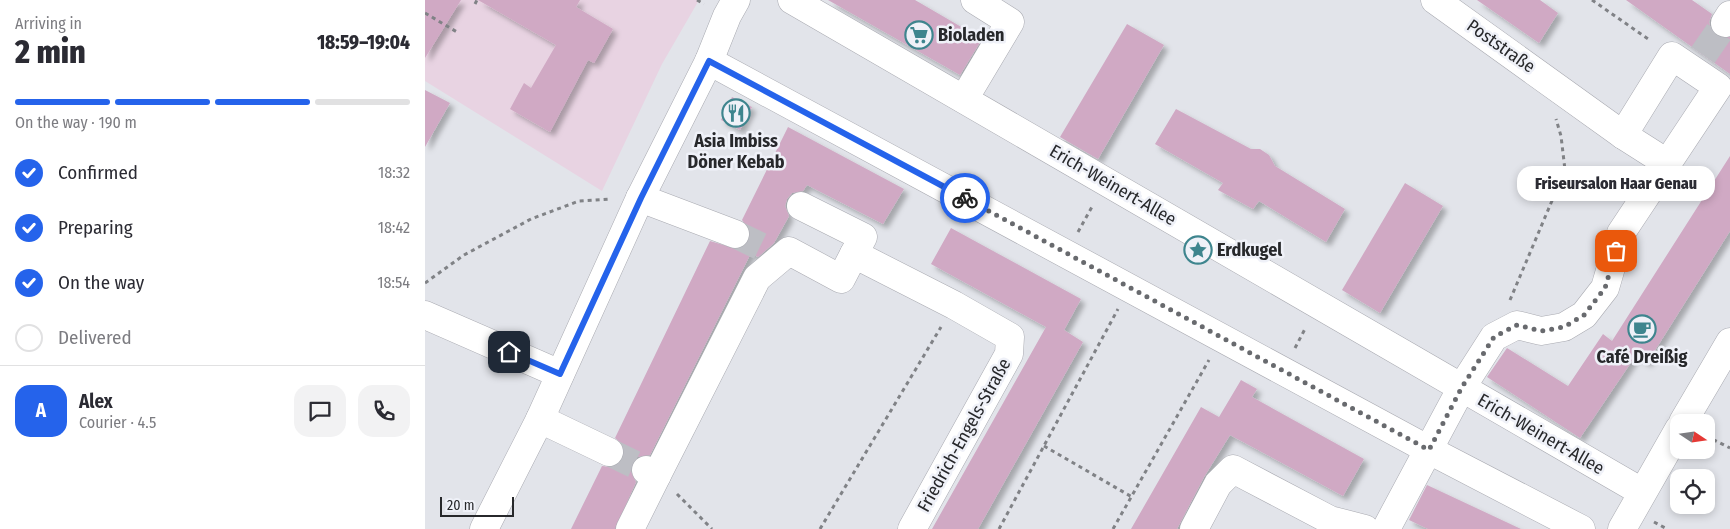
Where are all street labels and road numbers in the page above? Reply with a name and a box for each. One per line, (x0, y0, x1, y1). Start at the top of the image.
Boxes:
street label: Poststraße (1463, 14, 1540, 78)
street label: Erich-Weinert-Allee (1046, 140, 1180, 230)
street label: Friedrich-Engels-Straße (913, 354, 1015, 516)
street label: Erich-Weinert-Allee (1474, 389, 1608, 479)

